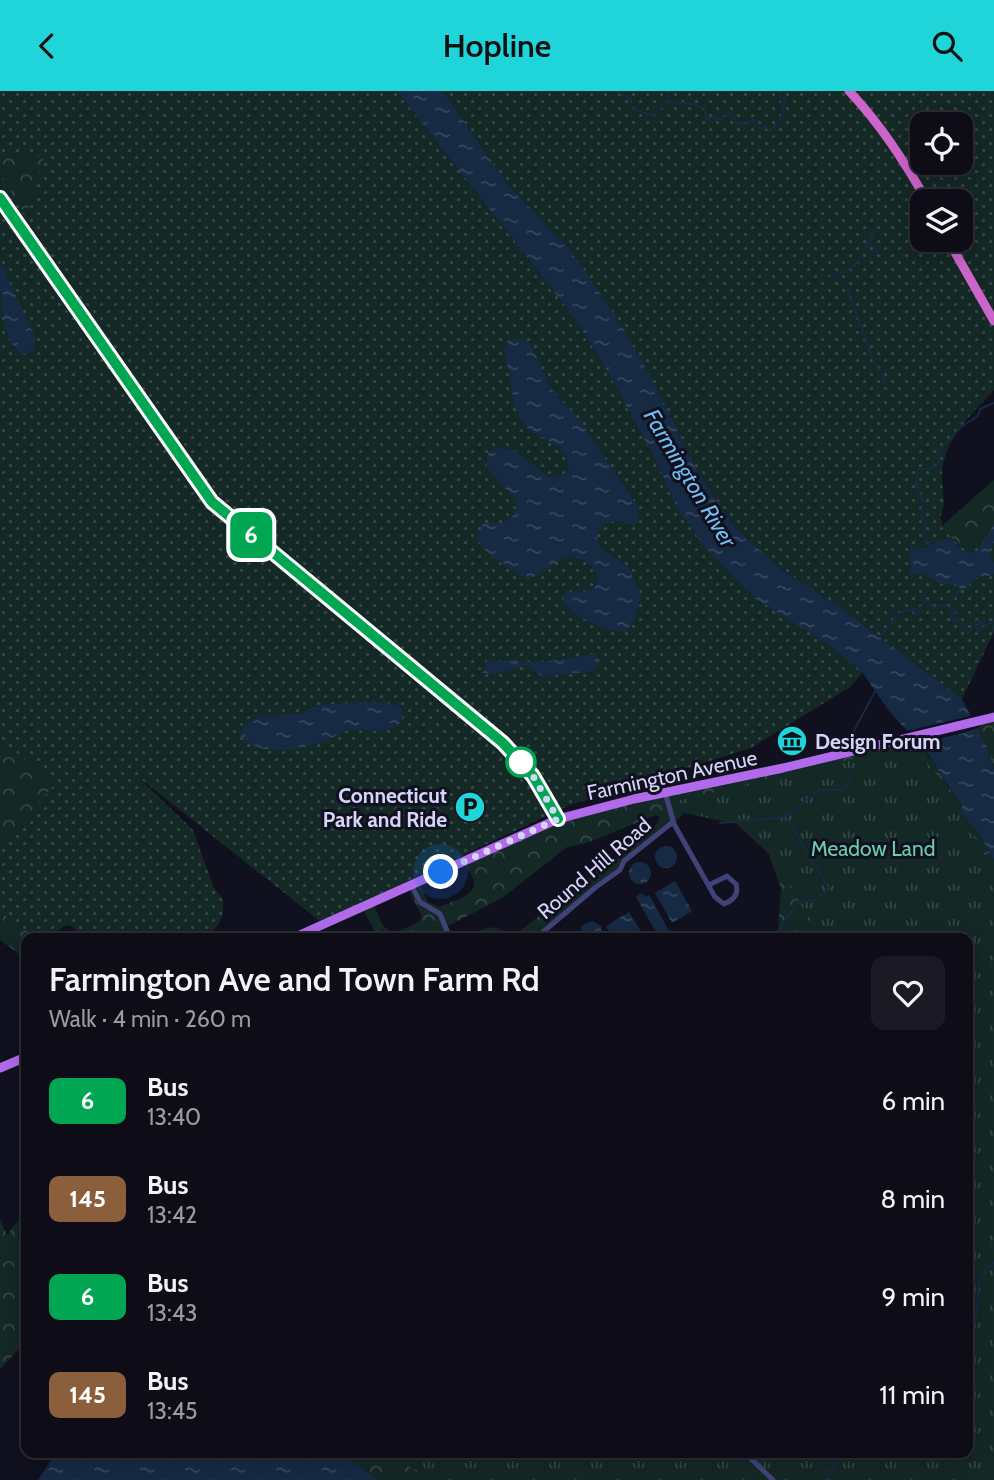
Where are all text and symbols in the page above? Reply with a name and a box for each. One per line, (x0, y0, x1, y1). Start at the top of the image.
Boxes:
text: Hopline (443, 26, 551, 65)
icon: back (28, 27, 66, 65)
icon: search (928, 27, 966, 65)
map controls (910, 112, 973, 252)
button: locate (910, 112, 973, 175)
button: layers (910, 189, 973, 252)
water label: Farmington River (638, 404, 743, 553)
line badge: 6 (228, 512, 274, 558)
text: 6 (244, 520, 258, 549)
museum icon: Design Forum (775, 724, 809, 758)
place label: Design Forum (815, 729, 941, 754)
street label: Farmington Avenue (585, 745, 760, 805)
unlabelled marker (506, 747, 536, 777)
place label: Connecticut Park and Ride (323, 783, 447, 832)
parking icon: Connecticut Park and Ride (453, 790, 487, 824)
street label: Round Hill Road (532, 812, 656, 924)
park label: Meadow Land (811, 836, 935, 861)
your location (423, 854, 458, 889)
button: heart (871, 956, 945, 1030)
text: Farmington Ave and Town Farm Rd (49, 959, 540, 999)
text: Walk · 4 min · 260 m (49, 1005, 251, 1033)
text: Bus (147, 1071, 188, 1103)
text: 6 min (882, 1085, 945, 1117)
text: 6 (81, 1086, 94, 1115)
text: 13:40 (147, 1103, 201, 1131)
text: Bus (147, 1169, 188, 1201)
text: 8 min (881, 1183, 945, 1215)
text: 145 (69, 1184, 106, 1213)
text: 13:42 (147, 1201, 197, 1229)
text: Bus (147, 1267, 188, 1299)
text: 9 min (882, 1281, 945, 1313)
text: 6 (81, 1282, 94, 1311)
text: 13:43 (147, 1299, 197, 1327)
text: Bus (147, 1365, 188, 1397)
text: 11 min (879, 1379, 945, 1411)
text: 145 (69, 1380, 106, 1409)
text: 13:45 (147, 1397, 197, 1425)

